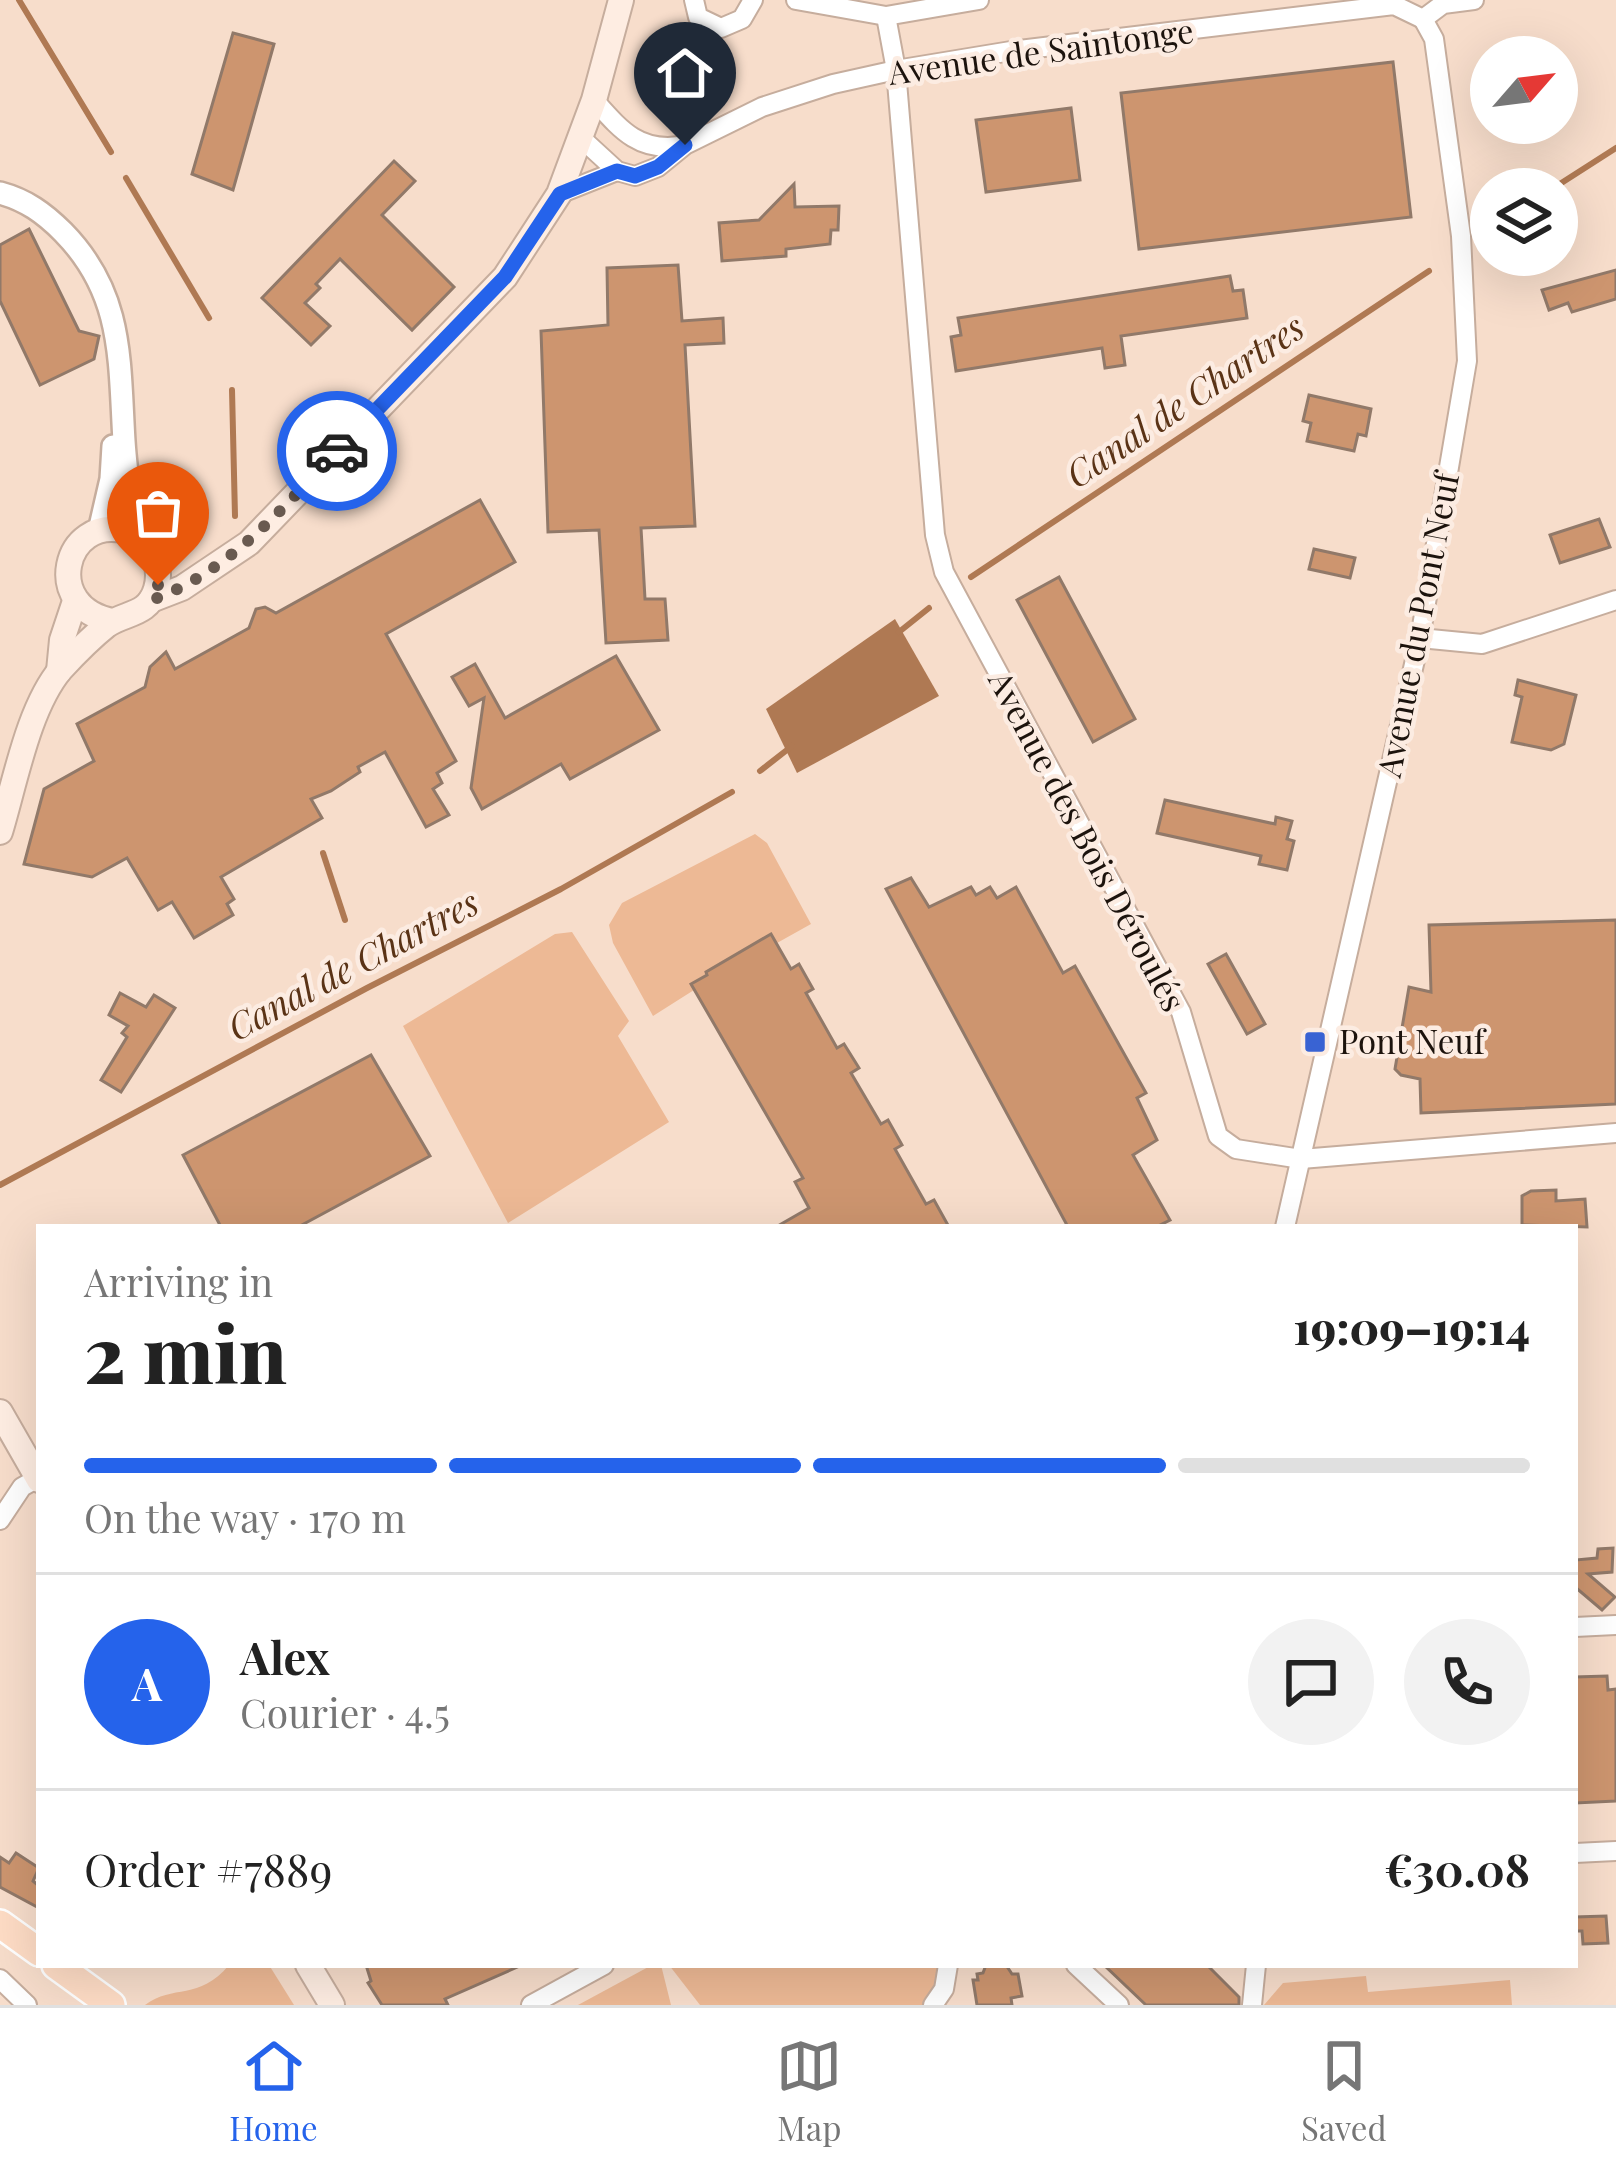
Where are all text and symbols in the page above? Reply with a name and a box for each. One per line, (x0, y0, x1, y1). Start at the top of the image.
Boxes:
street label: Avenue de Saintonge (884, 7, 1196, 93)
pin (634, 22, 736, 145)
north arrow (1470, 36, 1578, 144)
map controls (1470, 36, 1578, 276)
icon: home (652, 40, 718, 106)
button: layers (1470, 168, 1578, 276)
water label: Canal de Chartres (1055, 302, 1313, 497)
courier (277, 391, 397, 511)
icon: car (304, 418, 370, 484)
pin (107, 462, 209, 585)
street label: Avenue du Pont Neuf (1365, 467, 1468, 782)
icon: bag (125, 480, 191, 546)
street label: Avenue des Bois Déroulés (980, 661, 1197, 1018)
water label: Canal de Chartres (218, 877, 486, 1050)
place label: Pont Neuf (1339, 1018, 1487, 1062)
marker: Pont Neuf (1302, 1029, 1328, 1055)
text: Arriving in (84, 1255, 273, 1307)
text: 19:09–19:14 (1293, 1296, 1530, 1356)
text: 2 min (84, 1300, 287, 1404)
text: On the way · 170 m (84, 1491, 406, 1543)
button: chat (1248, 1619, 1374, 1745)
button: phone (1404, 1619, 1530, 1745)
text: Alex (240, 1626, 330, 1686)
text: A (132, 1652, 162, 1712)
text: Courier · 4.5 (240, 1686, 450, 1738)
text: Order #7889 (84, 1838, 332, 1898)
text: €30.08 (1385, 1838, 1530, 1898)
tab: Home (229, 2033, 318, 2149)
tab: Map (776, 2033, 842, 2149)
tab: Saved (1301, 2033, 1387, 2149)

